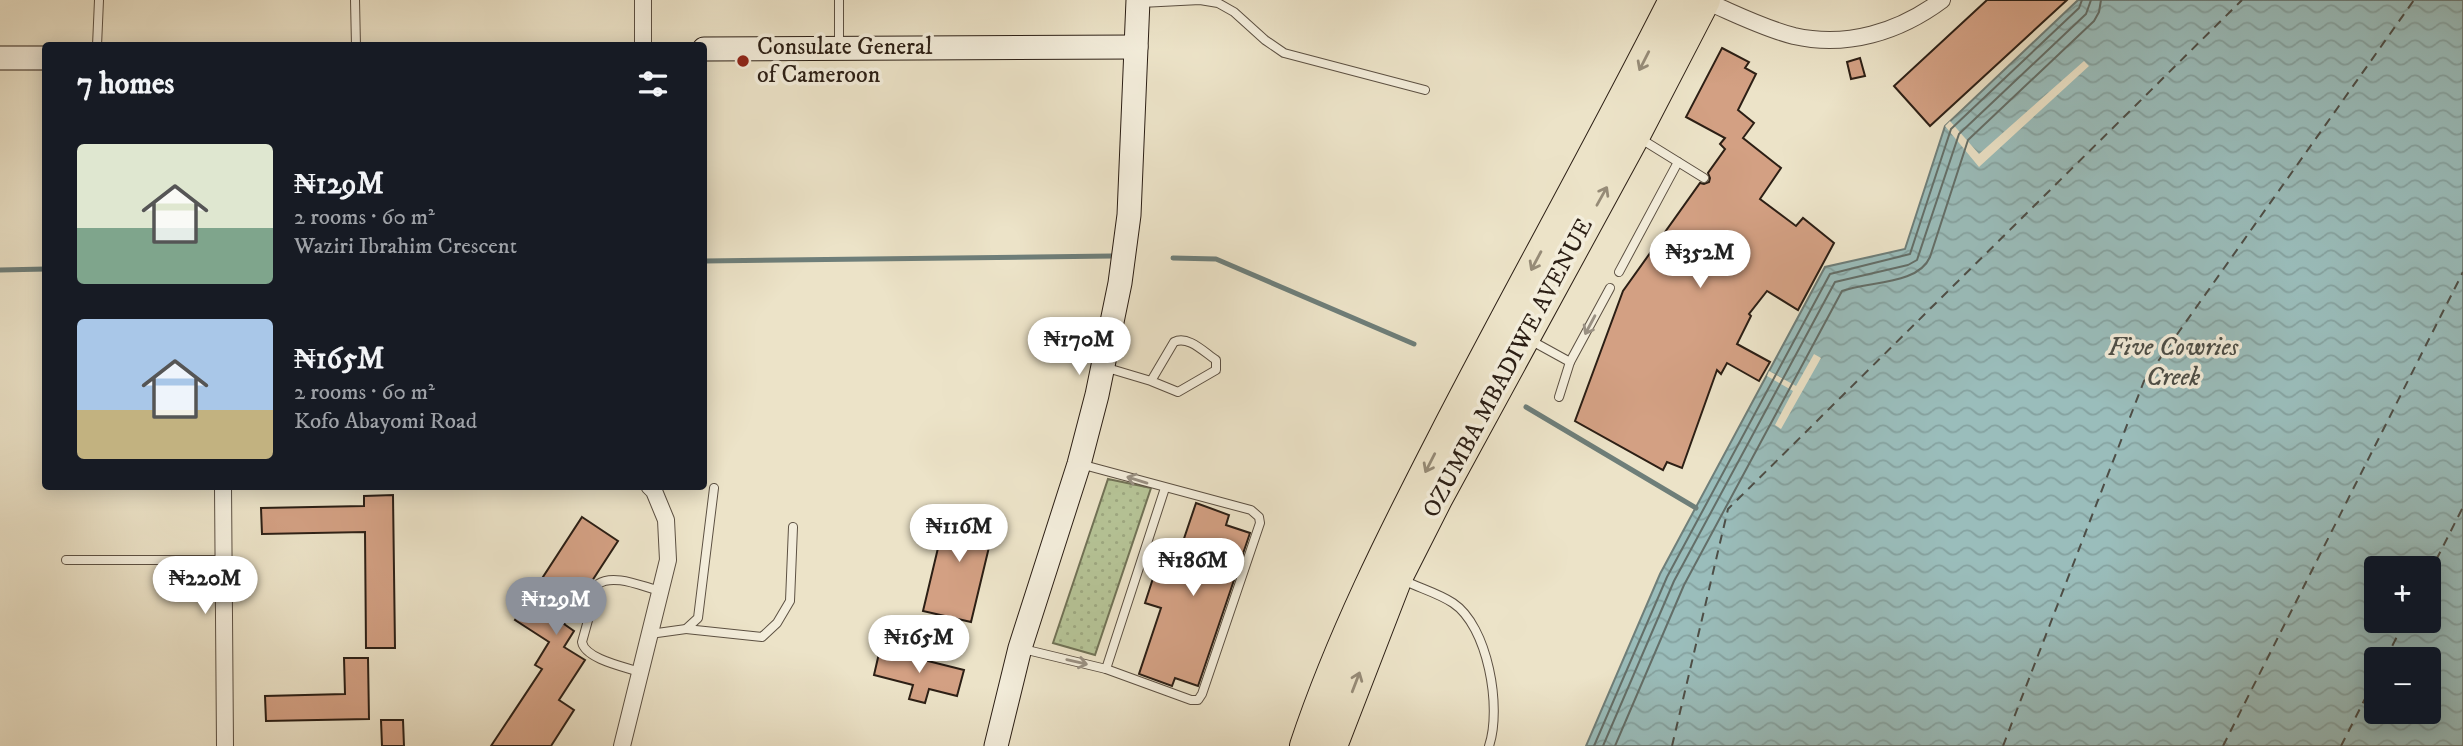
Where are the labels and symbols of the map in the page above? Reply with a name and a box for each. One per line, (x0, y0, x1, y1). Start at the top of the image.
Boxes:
place label: Consulate General of Cameroon (757, 32, 933, 90)
one-way arrow (1636, 50, 1650, 71)
marker: Consulate General of Cameroon (735, 53, 751, 69)
one-way arrow (1595, 186, 1609, 206)
street label: OZUMBA MBADIWE AVENUE (1416, 213, 1600, 523)
pin: ₦352M (1651, 230, 1749, 290)
one-way arrow (1529, 251, 1543, 271)
one-way arrow (1583, 314, 1596, 335)
pin: ₦170M (1030, 318, 1128, 377)
water label: Five Cowries Creek (2108, 331, 2239, 394)
one-way arrow (1423, 452, 1437, 473)
one-way arrow (1126, 472, 1148, 485)
pin: ₦116M (910, 504, 1008, 564)
pin: ₦186M (1144, 538, 1242, 598)
pin: ₦220M (156, 556, 254, 616)
pin: ₦129M (507, 578, 605, 637)
pin: ₦165M (870, 616, 968, 675)
one-way arrow (1065, 656, 1088, 669)
one-way arrow (1351, 672, 1363, 694)

